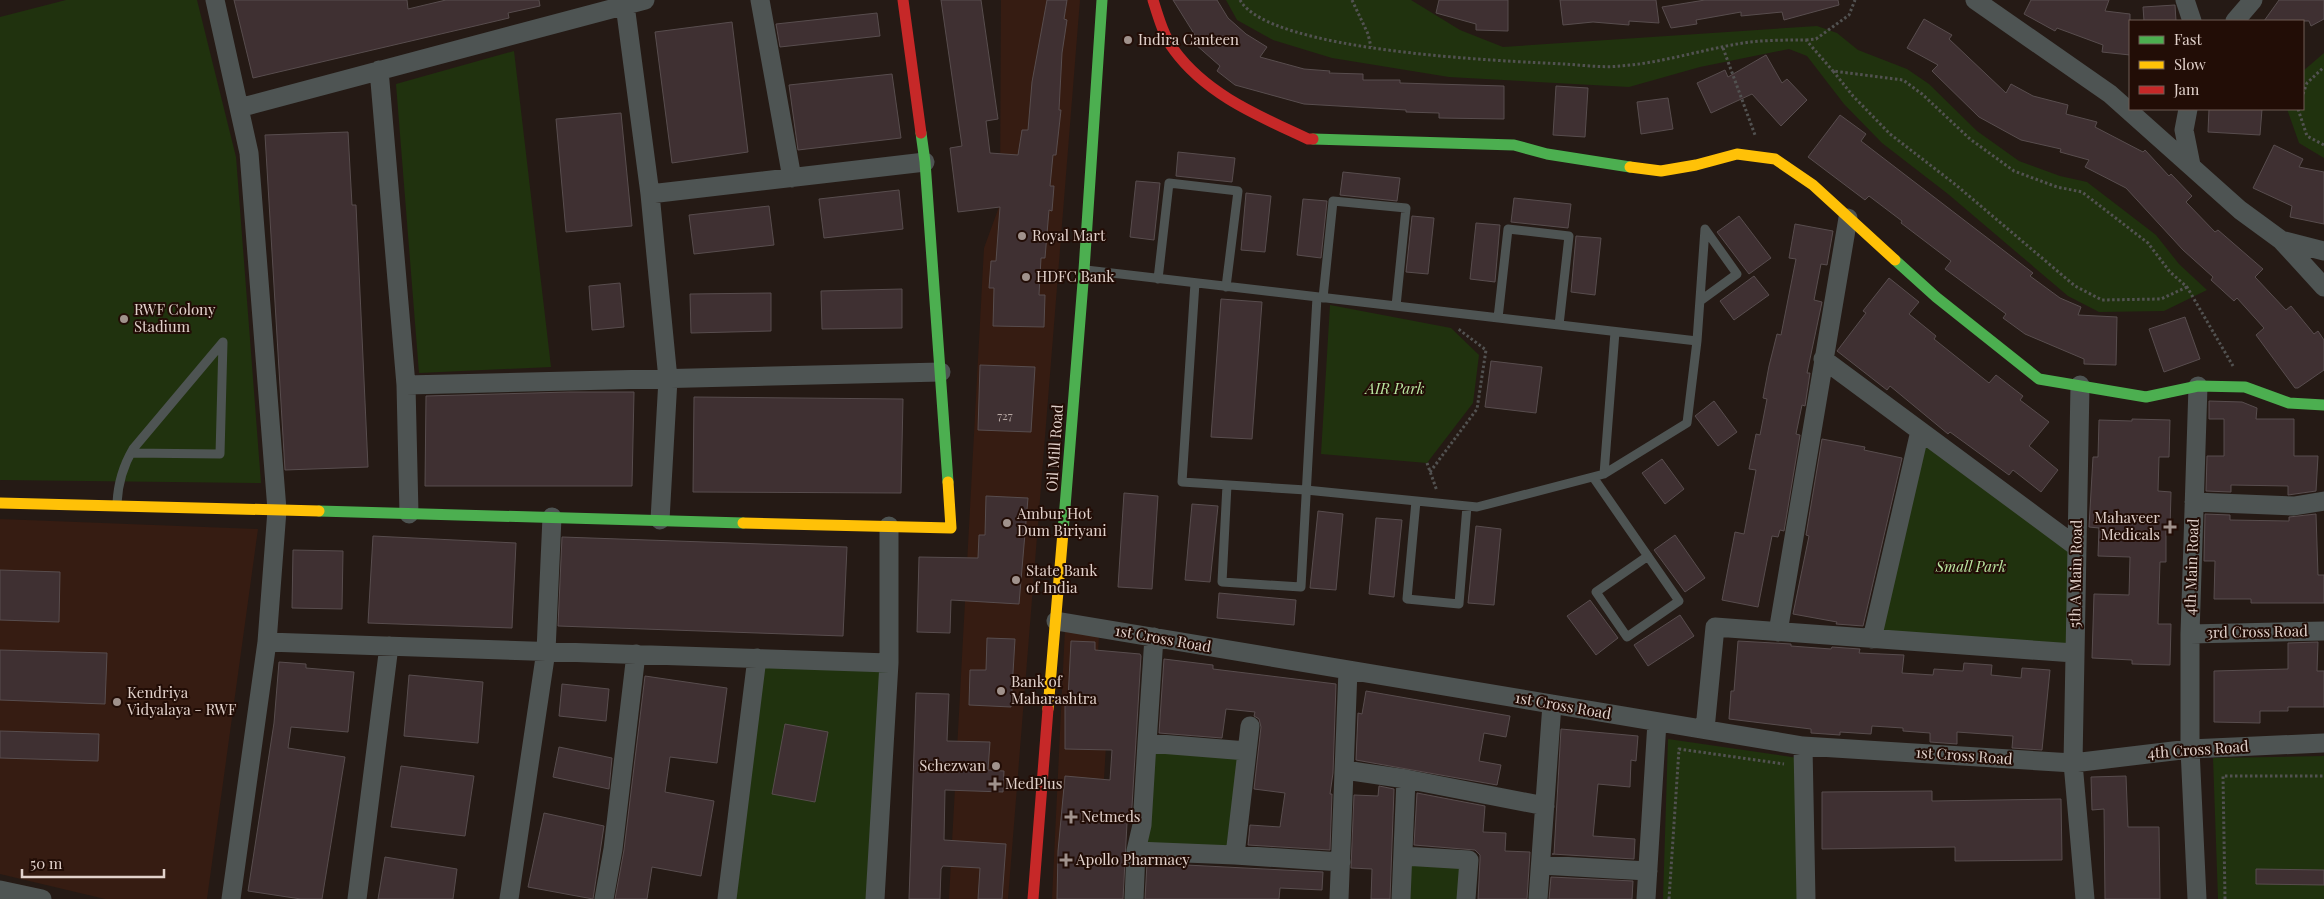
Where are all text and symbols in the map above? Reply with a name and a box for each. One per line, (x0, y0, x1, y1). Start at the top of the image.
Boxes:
legend (2129, 20, 2304, 110)
place label: Indira Canteen (1138, 29, 1239, 49)
text: Fast (2174, 29, 2203, 49)
marker: Indira Canteen (1122, 34, 1134, 46)
text: Slow (2174, 54, 2206, 74)
text: Jam (2173, 79, 2200, 99)
place label: Royal Mart (1032, 225, 1106, 245)
marker: Royal Mart (1016, 230, 1028, 242)
place label: HDFC Bank (1036, 266, 1115, 286)
marker: HDFC Bank (1020, 271, 1032, 283)
place label: RWF Colony Stadium (134, 299, 216, 336)
marker: RWF Colony Stadium (118, 313, 130, 325)
park label: AIR Park (1364, 378, 1425, 398)
street label: Oil Mill Road (1041, 403, 1067, 492)
house number: 727 (997, 407, 1013, 423)
place label: Ambur Hot Dum Biriyani (1016, 503, 1107, 540)
place label: Mahaveer Medicals (2094, 507, 2160, 544)
marker: Ambur Hot Dum Biriyani (1001, 517, 1013, 529)
street label: 4th Main Road (2179, 518, 2203, 616)
street label: 5th A Main Road (2064, 519, 2086, 628)
marker: Mahaveer Medicals (2164, 521, 2176, 533)
park label: Small Park (1935, 556, 2006, 576)
place label: State Bank of India (1026, 560, 1098, 597)
marker: State Bank of India (1010, 574, 1022, 586)
street label: 1st Cross Road (1114, 620, 1213, 656)
street label: 3rd Cross Road (2206, 620, 2308, 642)
place label: Bank of Maharashtra (1011, 671, 1097, 708)
place label: Kendriya Vidyalaya - RWF (126, 682, 237, 719)
marker: Bank of Maharashtra (995, 685, 1007, 697)
street label: 1st Cross Road (1514, 687, 1613, 723)
marker: Kendriya Vidyalaya - RWF (111, 696, 123, 708)
street label: 4th Cross Road (2147, 735, 2250, 763)
street label: 1st Cross Road (1915, 742, 2014, 768)
place label: Schezwan (919, 755, 986, 775)
marker: Schezwan (990, 760, 1002, 772)
place label: MedPlus (1005, 773, 1062, 793)
marker: MedPlus (989, 778, 1001, 790)
place label: Netmeds (1081, 806, 1141, 826)
marker: Netmeds (1065, 811, 1077, 823)
scale bar (22, 846, 165, 878)
place label: Apollo Pharmacy (1075, 849, 1190, 869)
text: 50 m (30, 853, 63, 873)
marker: Apollo Pharmacy (1060, 854, 1072, 866)

